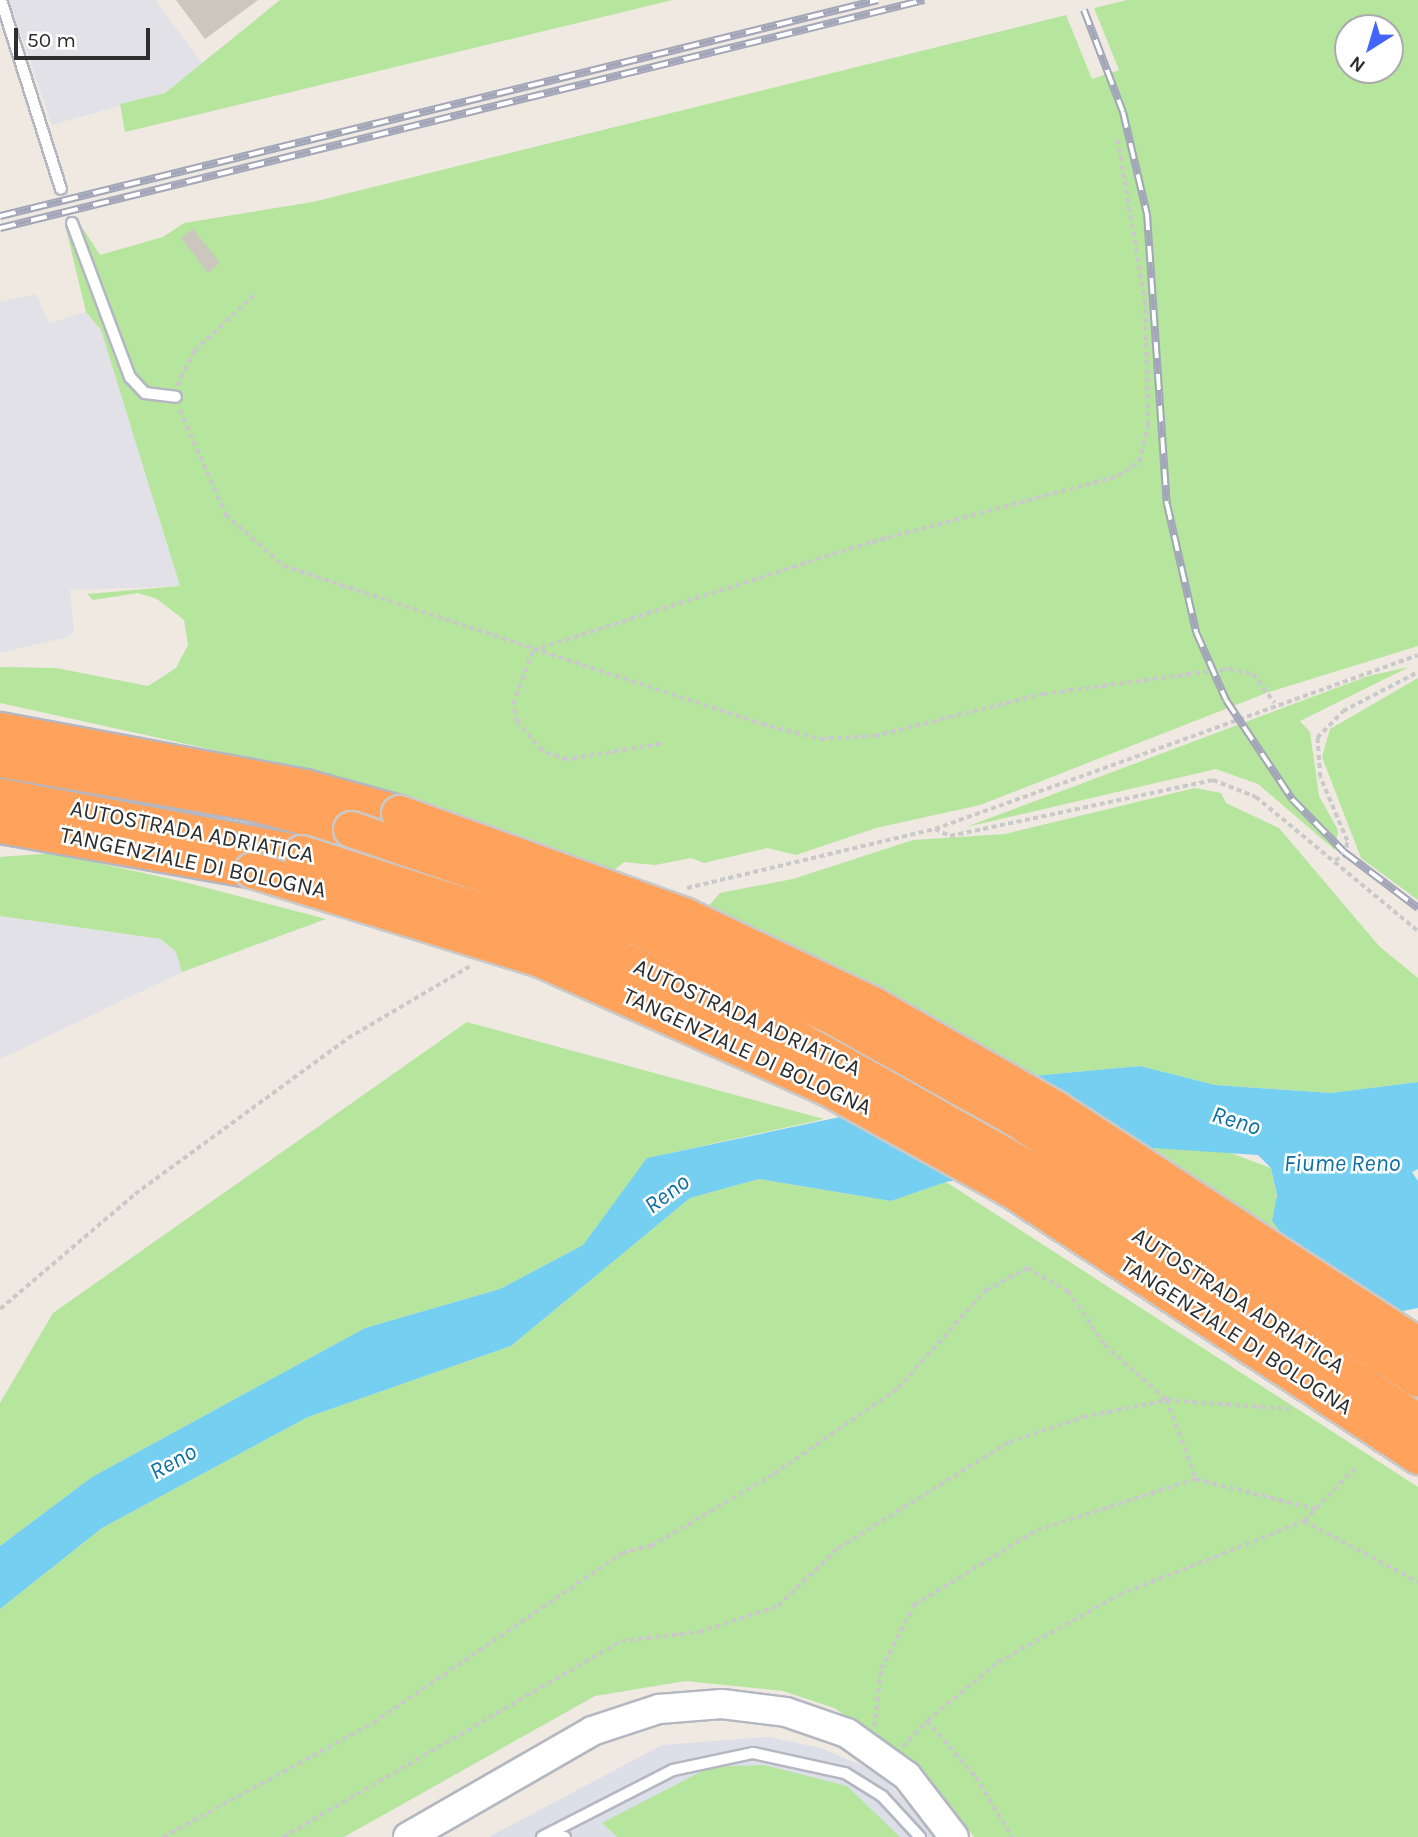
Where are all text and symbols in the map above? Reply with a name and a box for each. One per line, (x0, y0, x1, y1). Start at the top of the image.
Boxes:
scale bar (18, 14, 154, 58)
north arrow (1334, 14, 1404, 84)
text: 50 m (27, 28, 76, 52)
text: N (1346, 51, 1370, 77)
street label: AUTOSTRADA ADRIATICA (68, 795, 316, 869)
street label: TANGENZIALE DI BOLOGNA (58, 821, 328, 905)
street label: AUTOSTRADA ADRIATICA (629, 953, 865, 1083)
street label: TANGENZIALE DI BOLOGNA (618, 982, 876, 1122)
water label: Reno (1208, 1100, 1264, 1142)
water label: Fiume Reno (1284, 1150, 1400, 1178)
water label: Reno (639, 1168, 695, 1220)
street label: AUTOSTRADA ADRIATICA (1127, 1222, 1349, 1380)
street label: TANGENZIALE DI BOLOGNA (1115, 1251, 1357, 1421)
water label: Reno (145, 1437, 201, 1487)

